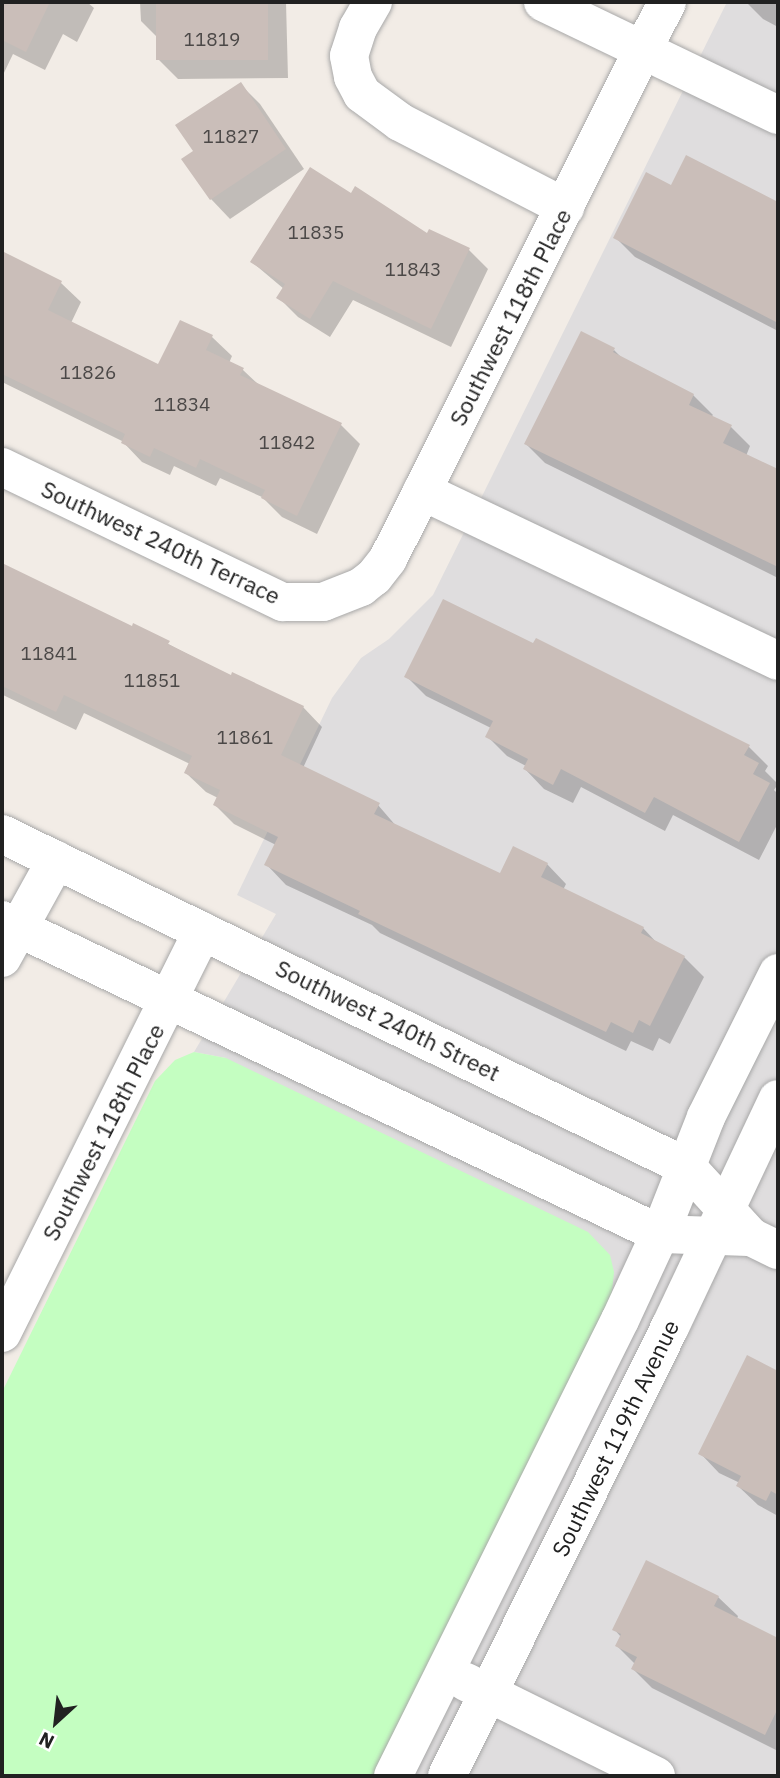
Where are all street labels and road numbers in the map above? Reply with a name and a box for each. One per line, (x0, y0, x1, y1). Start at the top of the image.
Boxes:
street label: Southwest 118th Place (443, 204, 577, 430)
street label: Southwest 240th Terrace (37, 474, 285, 610)
street label: Southwest 240th Street (271, 954, 505, 1086)
street label: Southwest 118th Place (36, 1019, 170, 1245)
street label: Southwest 119th Avenue (546, 1315, 684, 1561)

